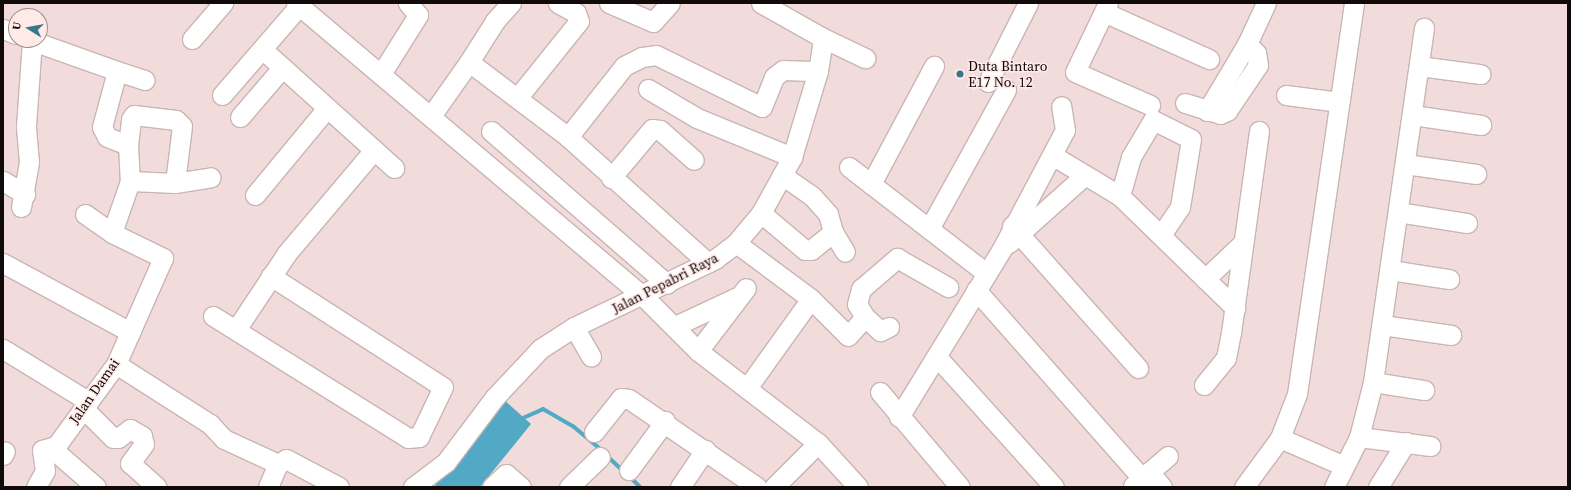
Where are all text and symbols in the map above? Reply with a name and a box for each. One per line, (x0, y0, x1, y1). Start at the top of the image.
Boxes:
north arrow (8, 8, 48, 48)
text: U (9, 20, 25, 31)
place label: Duta Bintaro E17 No. 12 (968, 58, 1048, 90)
marker: Duta Bintaro E17 No. 12 (955, 69, 965, 79)
street label: Jalan Pepabri Raya (609, 249, 721, 317)
street label: Jalan Damai (65, 355, 123, 427)

